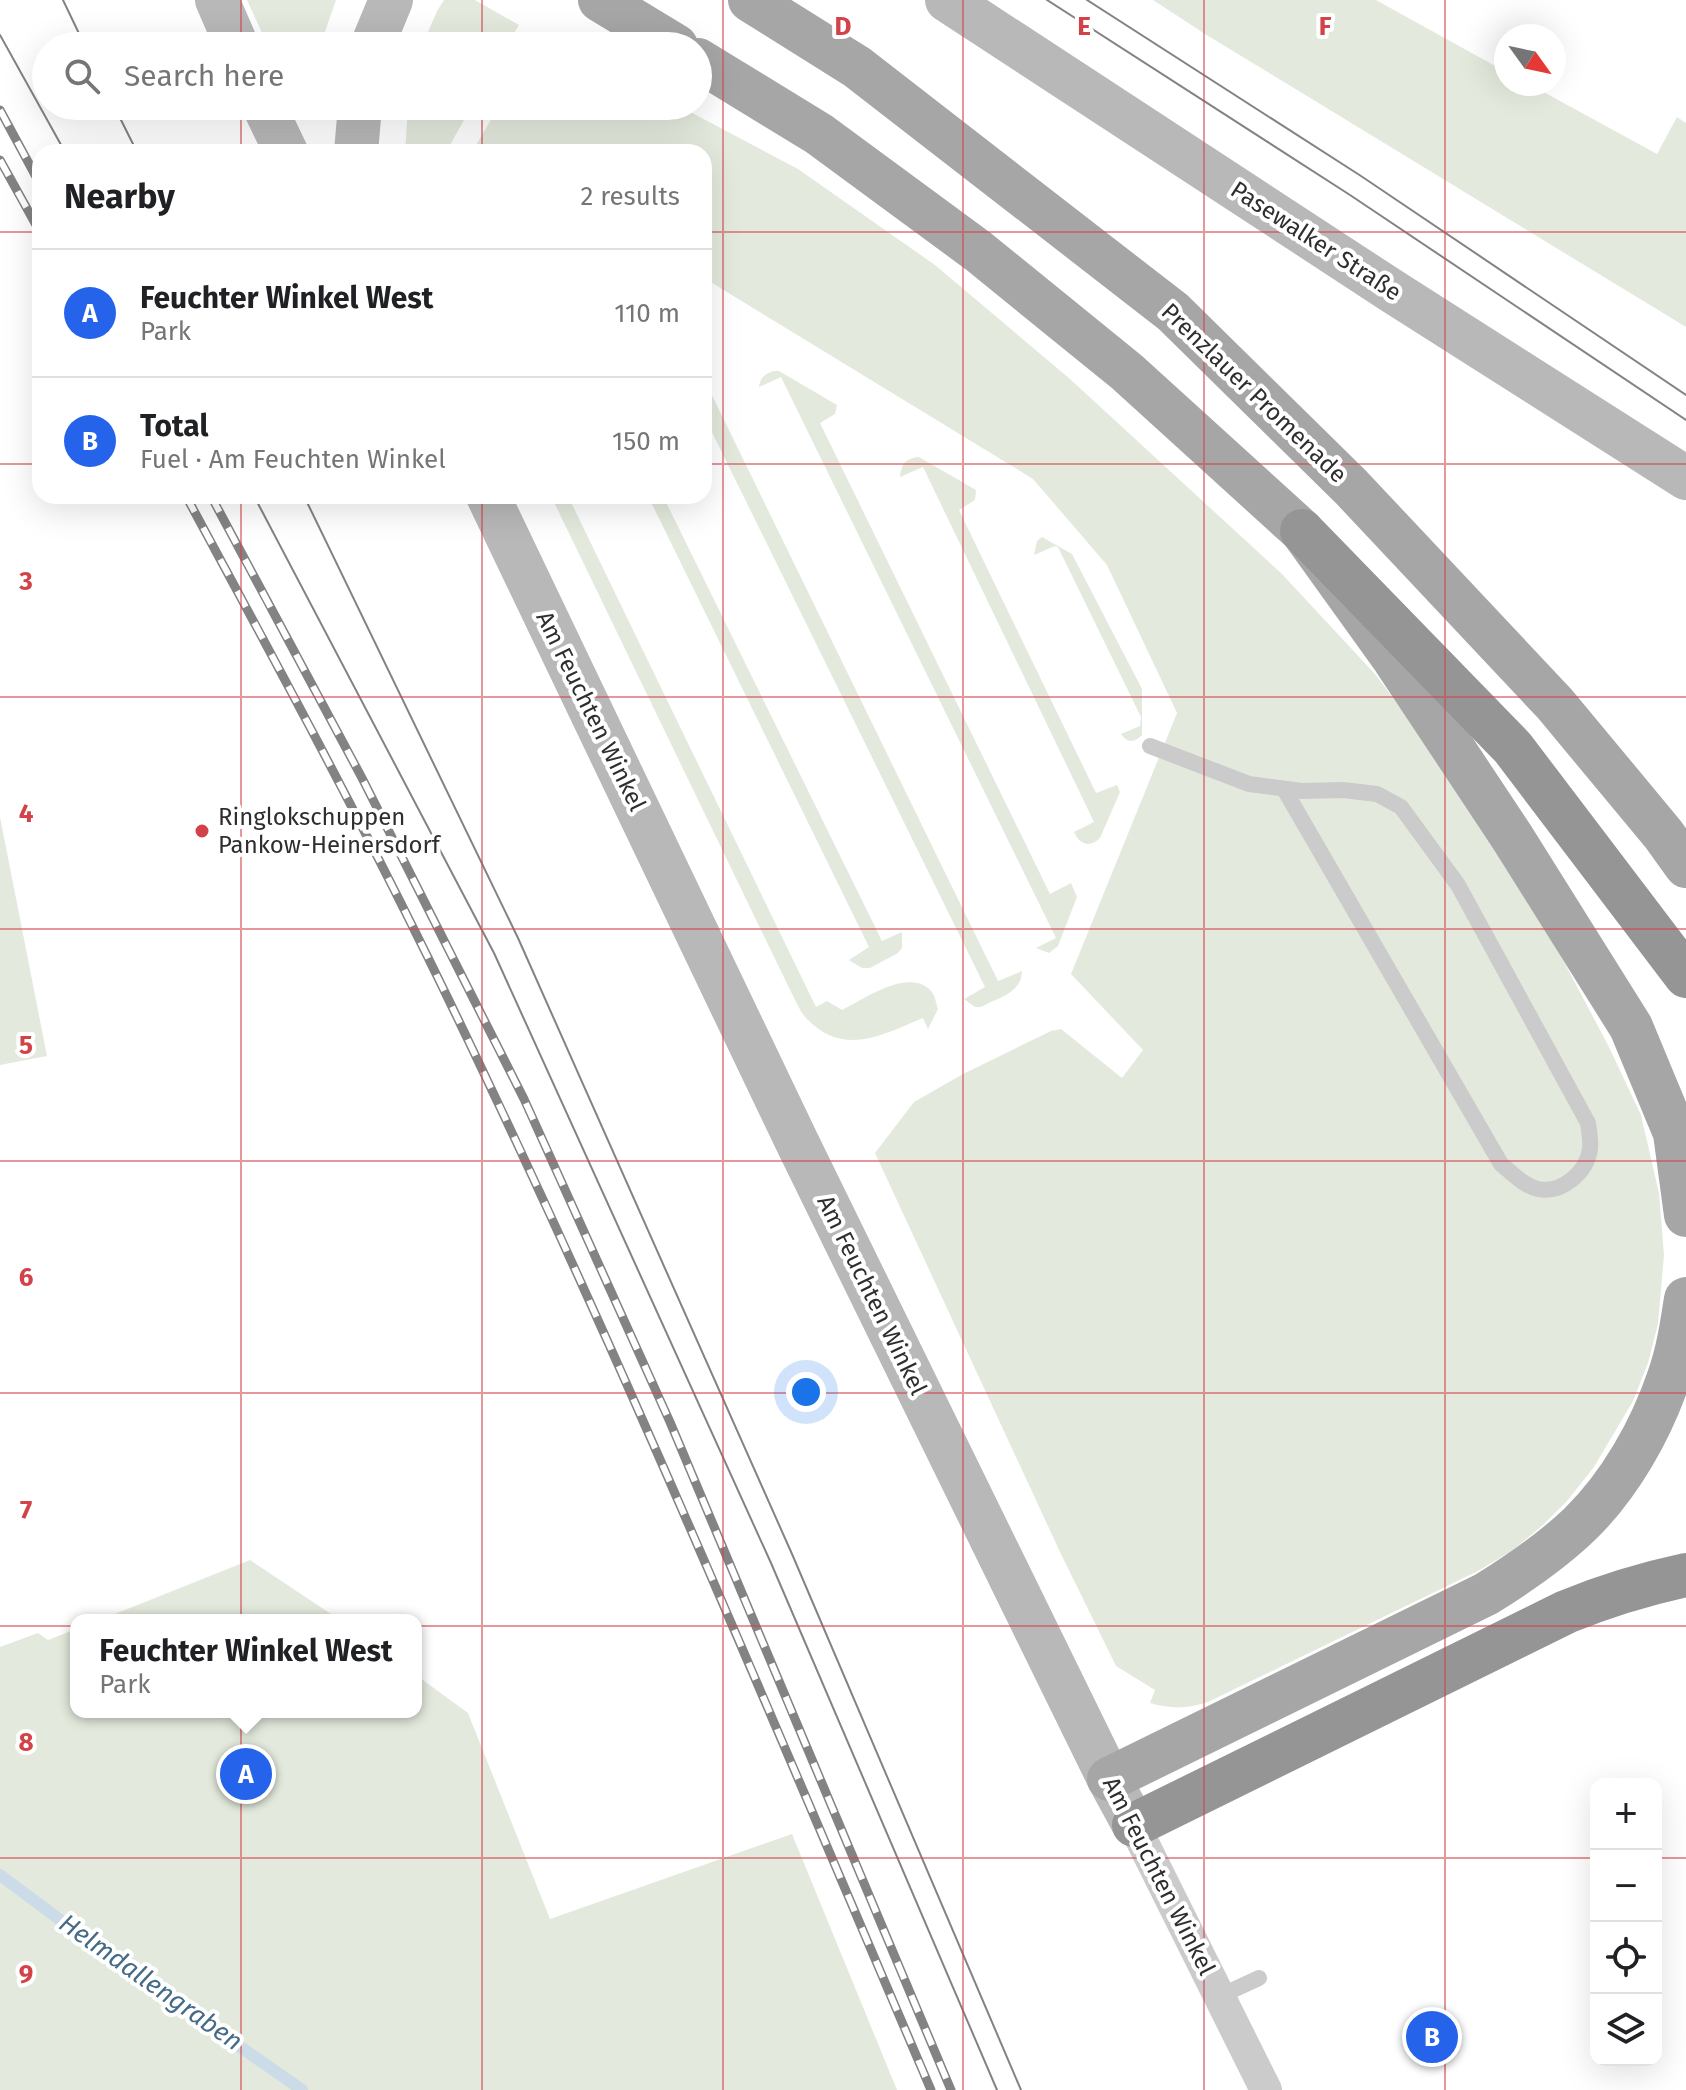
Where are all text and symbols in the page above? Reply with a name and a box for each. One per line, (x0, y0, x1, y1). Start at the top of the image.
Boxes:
text: D (835, 11, 852, 42)
text: E (1077, 11, 1091, 42)
text: F (1319, 11, 1332, 42)
north arrow (1494, 24, 1566, 96)
search box (32, 32, 712, 120)
icon: search (60, 54, 104, 98)
text: Search here (124, 58, 284, 94)
street label: Pasewalker Straße (1225, 175, 1407, 307)
text: Nearby (64, 176, 175, 217)
text: 2 results (580, 181, 680, 212)
text: Feuchter Winkel West (140, 280, 433, 316)
street label: Prenzlauer Promenade (1156, 297, 1352, 489)
text: A (82, 298, 98, 329)
text: 110 m (614, 298, 680, 329)
text: Park (140, 316, 191, 347)
text: Total (140, 408, 208, 444)
text: B (82, 426, 98, 457)
text: 150 m (612, 426, 680, 457)
text: Fuel · Am Feuchten Winkel (140, 444, 446, 475)
text: 3 (18, 566, 33, 597)
street label: Am Feuchten Winkel (530, 607, 652, 815)
text: 4 (19, 798, 34, 829)
place label: Ringlokschuppen Pankow-Heinersdorf (218, 803, 442, 859)
marker: Ringlokschuppen Pankow-Heinersdorf (193, 822, 211, 840)
text: 5 (19, 1030, 33, 1061)
street label: Am Feuchten Winkel (811, 1191, 933, 1399)
text: 6 (19, 1262, 34, 1293)
your location (786, 1372, 826, 1412)
text: 7 (20, 1495, 32, 1526)
popup (70, 1614, 422, 1718)
text: Feuchter Winkel West (99, 1633, 393, 1669)
text: Park (99, 1669, 150, 1700)
text: 8 (18, 1727, 34, 1758)
pin: A (220, 1744, 272, 1804)
street label: Am Feuchten Winkel (1097, 1772, 1221, 1980)
map controls (1590, 1778, 1662, 2066)
button: + (1590, 1778, 1662, 1850)
button: − (1590, 1850, 1662, 1922)
water label: Helmdallengraben (53, 1908, 248, 2057)
button: locate (1590, 1922, 1662, 1994)
text: 9 (19, 1959, 33, 1990)
button: layers (1590, 1994, 1662, 2066)
pin: B (1406, 2007, 1458, 2067)

